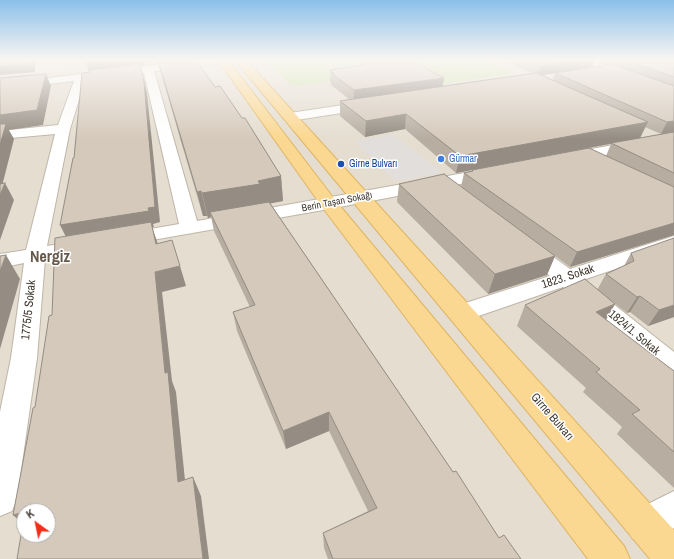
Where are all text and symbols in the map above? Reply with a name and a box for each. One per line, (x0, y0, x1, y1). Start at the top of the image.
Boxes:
place label: Gürmar (449, 153, 477, 165)
marker: Gürmar (436, 154, 446, 164)
place label: Girne Bulvarı (349, 158, 397, 170)
marker: Girne Bulvarı (336, 159, 346, 169)
street label: Berin Taşan Sokağı (301, 189, 373, 215)
district label: Nergiz (30, 248, 70, 268)
street label: 1823. Sokak (540, 262, 596, 292)
street label: 1775/5 Sokak (19, 279, 39, 341)
street label: 1824/1. Sokak (605, 307, 663, 359)
street label: Girne Bulvarı (528, 390, 576, 444)
north arrow (16, 503, 56, 543)
text: K (23, 506, 37, 521)

